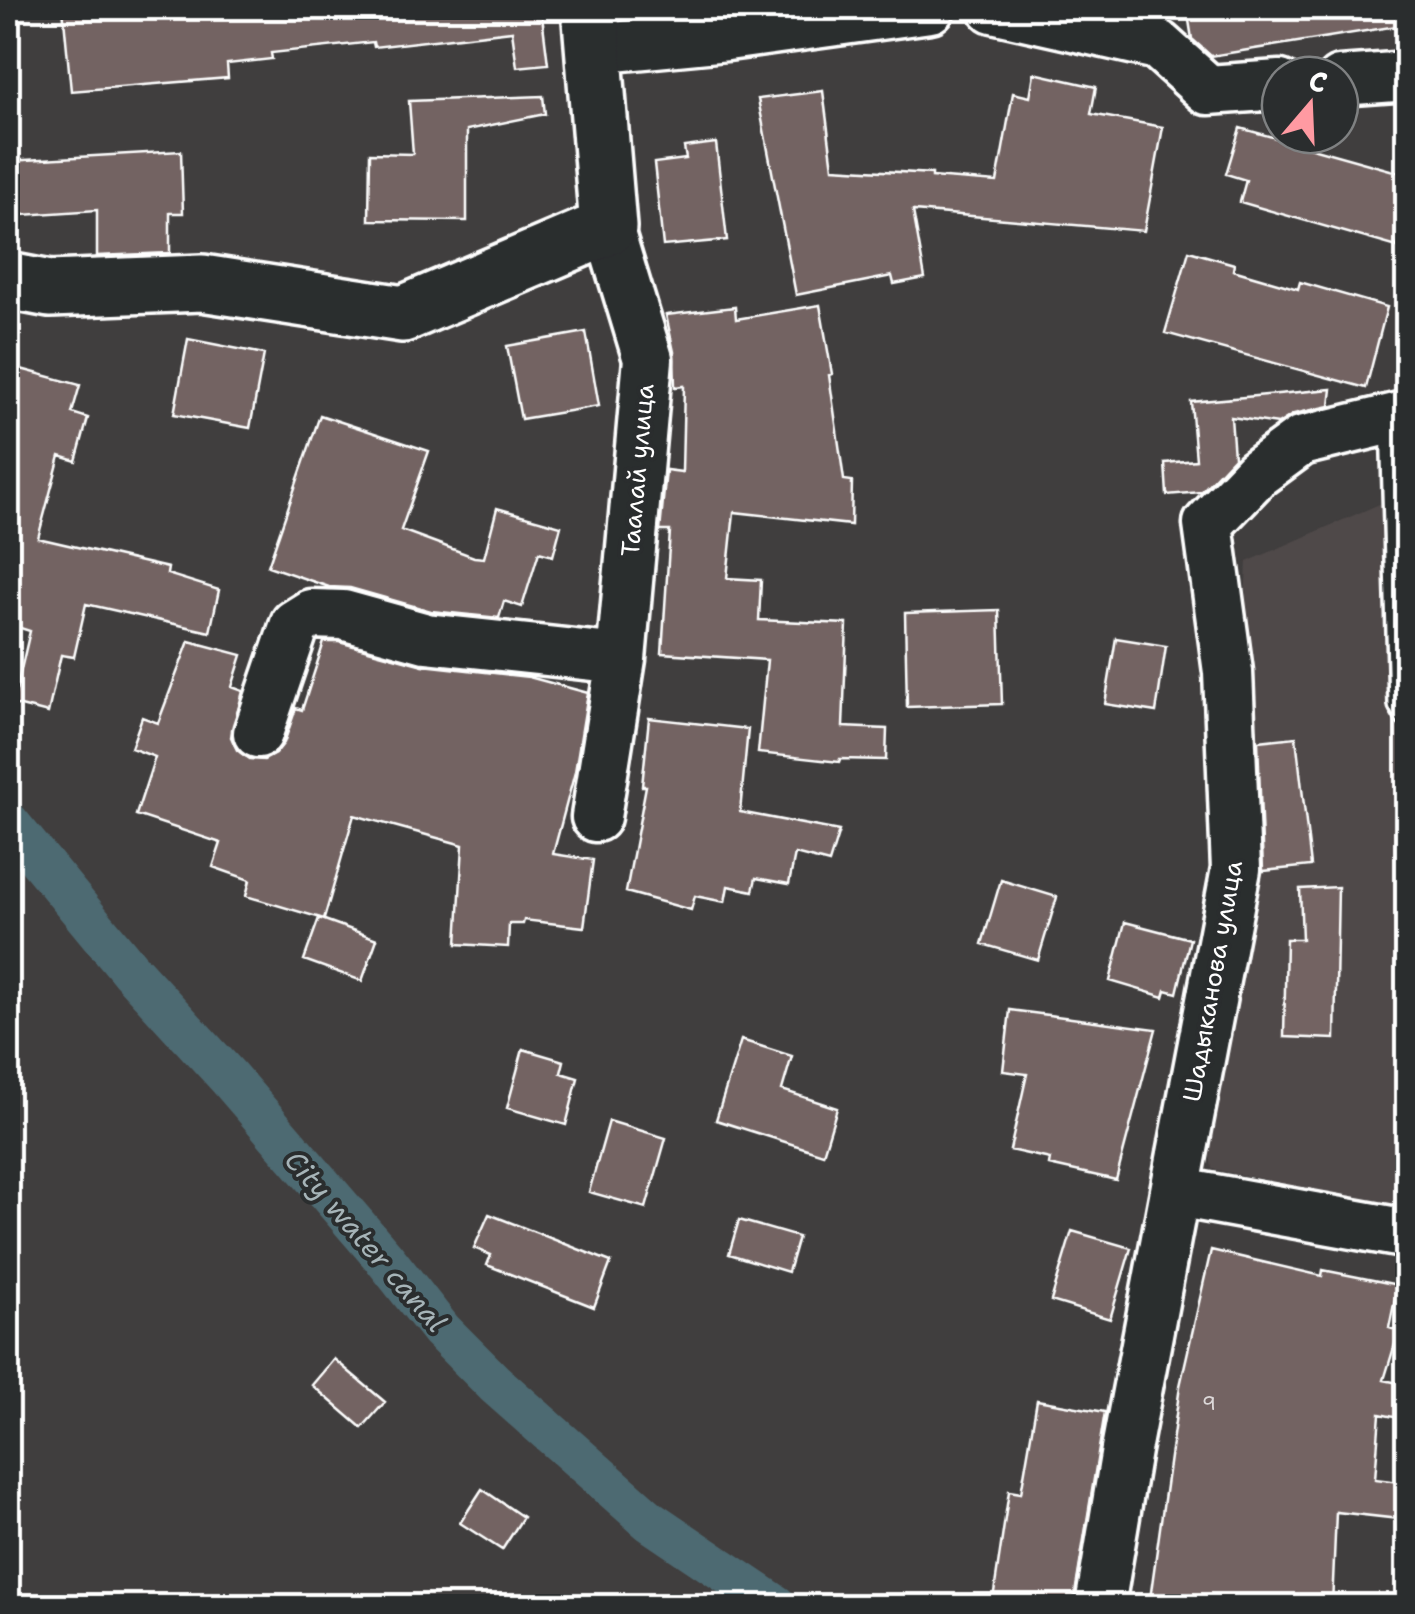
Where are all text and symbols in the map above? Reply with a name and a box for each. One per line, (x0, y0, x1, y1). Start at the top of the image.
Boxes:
north arrow (1260, 55, 1360, 155)
text: С (1304, 61, 1332, 102)
street label: Таалай улица (613, 382, 662, 558)
street label: Шадыканова улица (1174, 857, 1250, 1104)
water label: City water canal (276, 1142, 456, 1340)
house number: 9 (1202, 1390, 1216, 1416)

